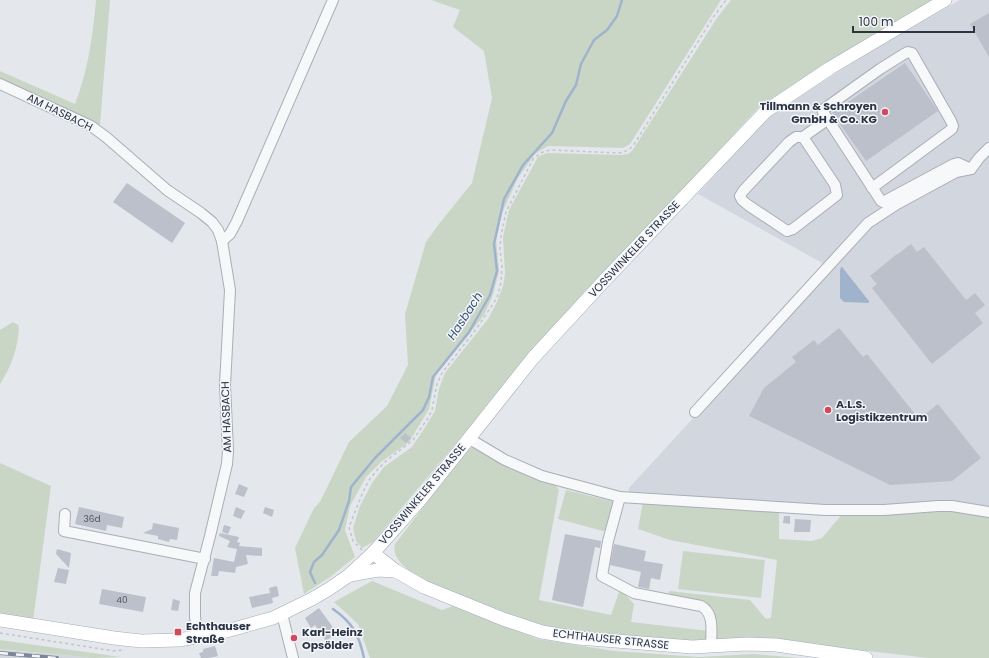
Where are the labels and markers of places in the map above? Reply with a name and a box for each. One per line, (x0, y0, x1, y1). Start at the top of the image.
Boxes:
place label: Tillmann & Schroyen GmbH & Co. KG (760, 98, 878, 127)
marker: Tillmann & Schroyen GmbH & Co. KG (880, 107, 890, 117)
place label: A.L.S. Logistikzentrum (836, 396, 928, 425)
marker: A.L.S. Logistikzentrum (823, 405, 833, 415)
place label: Echthauser Straße (186, 618, 251, 647)
place label: Karl-Heinz Opsölder (302, 624, 363, 653)
marker: Echthauser Straße (173, 627, 183, 637)
marker: Karl-Heinz Opsölder (289, 633, 299, 643)

